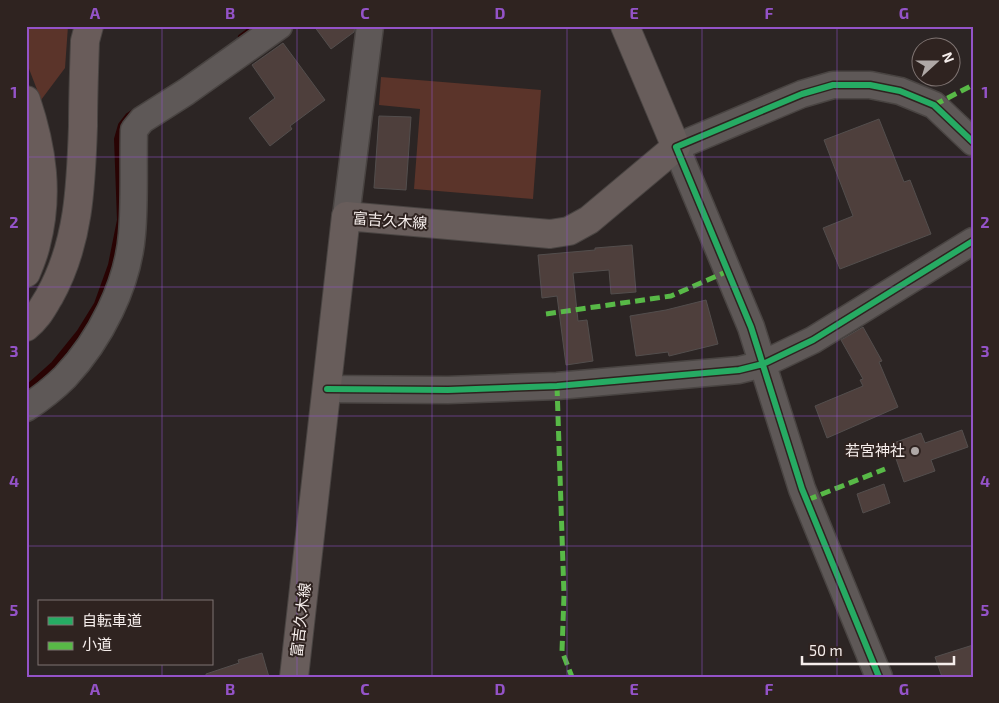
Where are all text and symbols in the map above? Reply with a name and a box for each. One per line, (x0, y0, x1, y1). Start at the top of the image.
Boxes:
text: A (90, 3, 101, 22)
text: B (225, 3, 235, 22)
text: C (360, 3, 370, 22)
text: D (495, 3, 506, 22)
text: E (629, 3, 639, 22)
text: F (765, 3, 774, 22)
text: G (899, 3, 909, 22)
north arrow (912, 38, 962, 88)
text: N (939, 49, 958, 65)
text: 1 (11, 82, 17, 101)
text: 1 (982, 82, 988, 101)
street label: 富吉久木線 (352, 208, 428, 232)
text: 2 (9, 212, 19, 231)
text: 2 (980, 212, 990, 231)
text: 3 (9, 341, 19, 360)
text: 3 (980, 341, 990, 360)
place label: 若宮神社 (845, 441, 905, 459)
marker: 若宮神社 (909, 445, 921, 457)
text: 4 (9, 471, 19, 490)
text: 4 (980, 471, 990, 490)
street label: 富吉久木線 (287, 582, 314, 658)
text: 5 (10, 600, 19, 619)
legend (38, 600, 212, 666)
text: 5 (981, 600, 990, 619)
text: 自転車道 (82, 611, 142, 629)
scale bar (802, 633, 954, 665)
text: 小道 (82, 635, 112, 653)
text: 50 m (809, 641, 843, 659)
text: A (90, 679, 101, 698)
text: B (225, 679, 235, 698)
text: C (360, 679, 370, 698)
text: D (495, 679, 506, 698)
text: E (629, 679, 639, 698)
text: F (765, 679, 774, 698)
text: G (899, 679, 909, 698)

